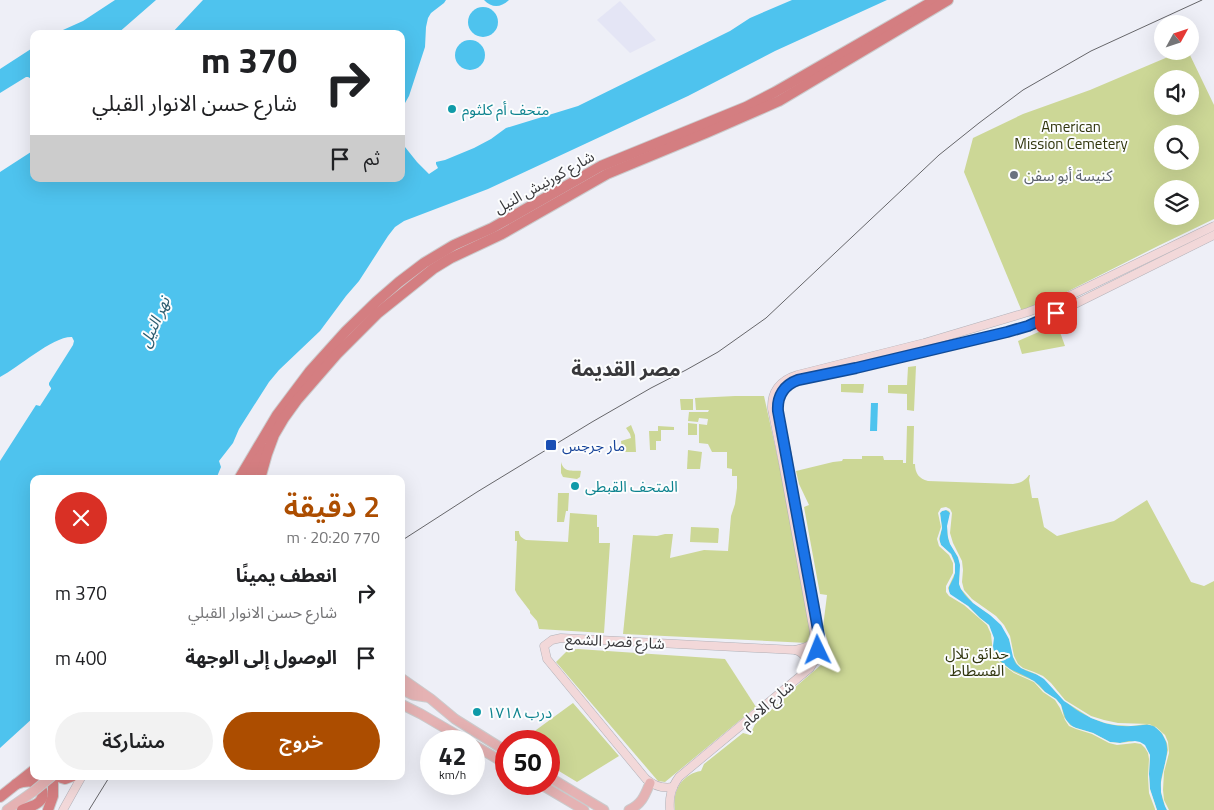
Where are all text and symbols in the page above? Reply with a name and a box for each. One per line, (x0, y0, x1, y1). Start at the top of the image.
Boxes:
north arrow (1154, 15, 1199, 60)
map controls (1154, 15, 1199, 225)
text: 370 m (201, 33, 297, 87)
icon: right (315, 50, 380, 115)
button: sound (1154, 70, 1199, 115)
text: شارع حسن الانوار القبلي (92, 86, 297, 120)
place label: متحف أم كلثوم (462, 98, 550, 121)
marker: متحف أم كلثوم (446, 103, 458, 115)
park label: American Mission Cemetery (1014, 115, 1128, 155)
button: search (1154, 125, 1199, 170)
text: ثم (364, 143, 380, 172)
icon: arrive (326, 145, 354, 173)
street label: شارع كورنيش النيل (489, 145, 599, 220)
place label: كنيسة أبو سفن (1024, 164, 1113, 187)
marker: كنيسة أبو سفن (1008, 169, 1020, 181)
button: layers (1154, 180, 1199, 225)
water label: نهر النيل (132, 291, 176, 351)
pin (1035, 292, 1077, 334)
icon: arrive (1042, 299, 1070, 327)
district label: مصر القديمة (571, 353, 681, 384)
place label: مار جرجس (562, 434, 625, 457)
marker: مار جرجس (544, 438, 558, 452)
place label: المتحف القبطى (585, 475, 678, 498)
marker: المتحف القبطى (569, 480, 581, 492)
text: 2 دقيقة (284, 483, 380, 529)
button: close (55, 492, 107, 544)
text: 770 m · 20:20 (286, 525, 380, 549)
text: انعطف يمينًا (236, 560, 337, 589)
text: 370 m (55, 578, 107, 607)
icon: right (352, 579, 380, 607)
text: شارع حسن الانوار القبلي (188, 600, 337, 624)
position arrow (791, 623, 843, 675)
street label: شارع قصر الشمع (565, 627, 666, 656)
text: الوصول إلى الوجهة (185, 642, 337, 671)
park label: حدائق تلال الفسطاط (945, 642, 1009, 682)
text: 400 m (55, 643, 107, 672)
icon: arrive (352, 644, 380, 672)
street label: شارع الامام (735, 674, 800, 734)
place label: درب ١٧١٨ (487, 701, 552, 724)
marker: درب ١٧١٨ (471, 706, 483, 718)
button: مشاركة (55, 712, 213, 770)
button: خروج (223, 712, 380, 770)
speed limit sign: 50 (495, 730, 560, 795)
text: 42 (438, 737, 467, 775)
text: km/h (439, 765, 466, 784)

